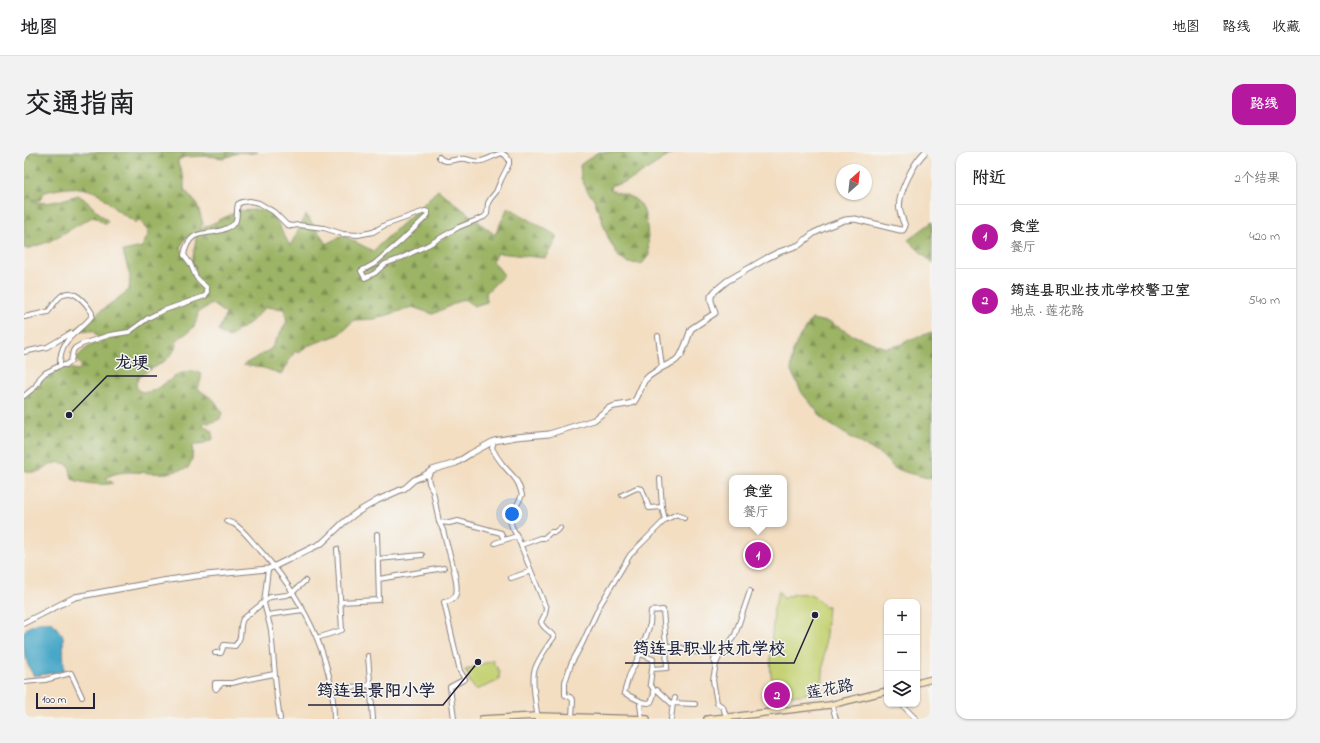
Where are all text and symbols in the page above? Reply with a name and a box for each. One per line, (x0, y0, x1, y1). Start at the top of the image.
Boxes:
text: 地图 (20, 15, 58, 42)
text: 地图 (1172, 17, 1200, 38)
text: 路线 (1222, 17, 1250, 38)
text: 收藏 (1272, 17, 1300, 38)
button: 路线 (1232, 84, 1296, 125)
text: 交通指南 (24, 85, 136, 126)
north arrow (836, 164, 872, 200)
text: 附近 (972, 166, 1006, 191)
text: 2个结果 (1235, 169, 1280, 188)
text: 食堂 (1010, 216, 1040, 238)
text: 1 (983, 227, 987, 246)
text: 420 m (1249, 227, 1280, 246)
text: 餐厅 (1010, 238, 1036, 257)
text: 筠连县职业技术学校警卫室 (1010, 280, 1190, 302)
text: 2 (982, 291, 988, 310)
text: 540 m (1248, 291, 1280, 310)
text: 地点 · 莲花路 (1010, 302, 1084, 321)
callout: 龙埂 (107, 347, 157, 376)
text: 龙埂 (115, 351, 149, 376)
popup (729, 475, 787, 527)
text: 食堂 (743, 481, 773, 503)
text: 餐厅 (743, 503, 769, 522)
your location (502, 504, 522, 524)
pin: 1 (745, 540, 771, 570)
map controls (884, 599, 920, 707)
button: + (884, 599, 920, 635)
callout: 筠连县职业技术学校 (625, 634, 794, 663)
button: − (884, 635, 920, 671)
text: 筠连县职业技术学校 (633, 637, 786, 662)
button: layers (884, 671, 920, 707)
street label: 莲花路 (804, 674, 856, 706)
callout: 筠连县景阳小学 (308, 676, 443, 705)
text: 筠连县景阳小学 (317, 679, 436, 704)
pin: 2 (764, 680, 790, 710)
scale bar (36, 691, 95, 710)
text: 100 m (42, 692, 66, 708)

